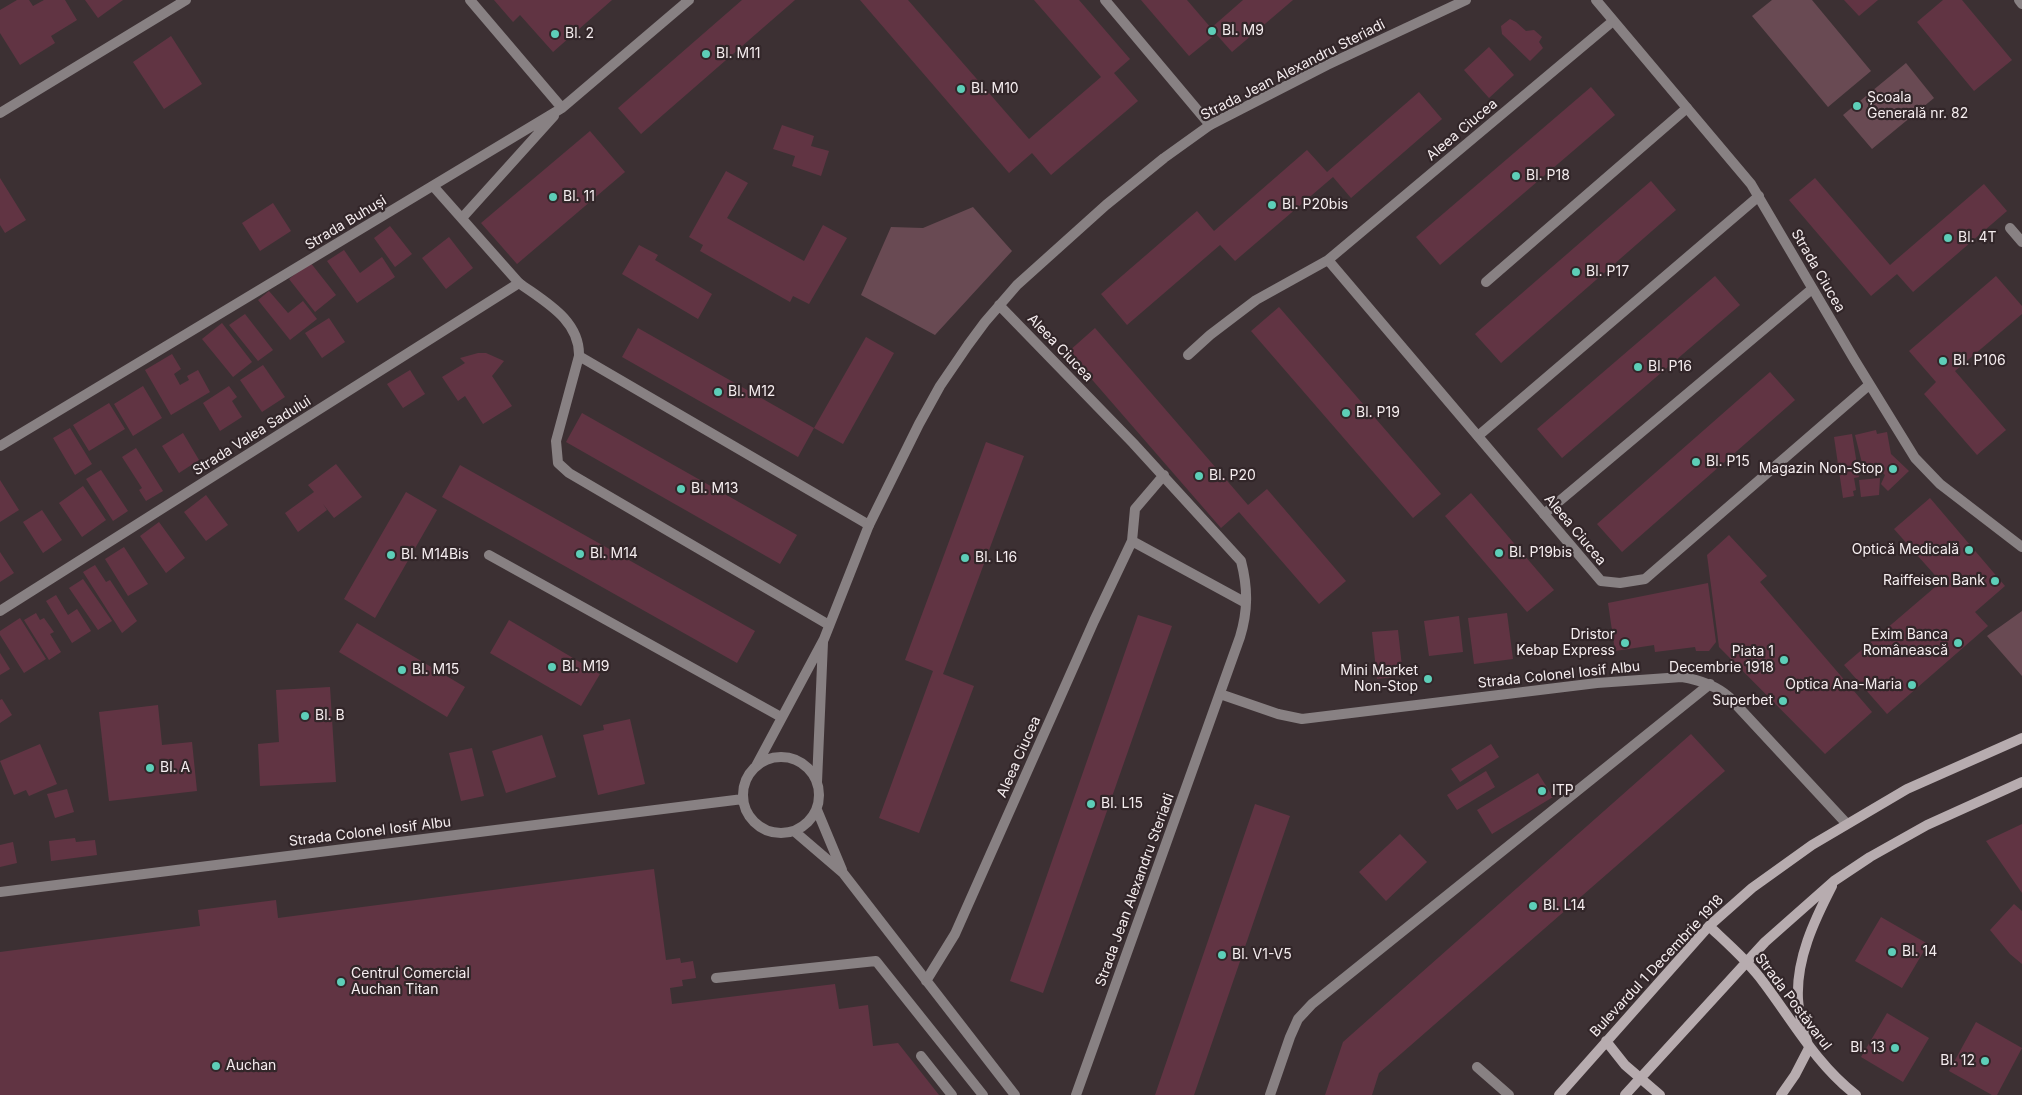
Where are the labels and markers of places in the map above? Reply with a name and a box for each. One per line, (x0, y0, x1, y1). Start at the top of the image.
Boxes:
place label: Bl. M9 (1222, 23, 1264, 39)
marker: Bl. M9 (1206, 25, 1218, 37)
place label: Bl. 2 (565, 26, 594, 42)
marker: Bl. 2 (549, 28, 561, 40)
place label: Bl. M11 (716, 46, 761, 62)
marker: Bl. M11 (700, 48, 712, 60)
place label: Bl. M10 (971, 81, 1019, 97)
marker: Bl. M10 (955, 83, 967, 95)
place label: Școala Generală nr. 82 (1867, 90, 1968, 122)
marker: Școala Generală nr. 82 (1851, 100, 1863, 112)
place label: Bl. P18 (1526, 168, 1570, 184)
marker: Bl. P18 (1510, 170, 1522, 182)
place label: Bl. 11 (563, 189, 595, 205)
marker: Bl. 11 (547, 191, 559, 203)
place label: Bl. P20bis (1282, 197, 1348, 213)
marker: Bl. P20bis (1266, 199, 1278, 211)
place label: Bl. 4T (1958, 230, 1997, 246)
marker: Bl. 4T (1942, 232, 1954, 244)
place label: Bl. P17 (1586, 264, 1629, 280)
marker: Bl. P17 (1570, 266, 1582, 278)
place label: Bl. P106 (1953, 353, 2006, 369)
marker: Bl. P106 (1937, 355, 1949, 367)
place label: Bl. P16 (1648, 359, 1692, 375)
marker: Bl. P16 (1632, 361, 1644, 373)
place label: Bl. M12 (728, 384, 775, 400)
marker: Bl. M12 (712, 386, 724, 398)
place label: Bl. P19 (1356, 405, 1400, 421)
marker: Bl. P19 (1340, 407, 1352, 419)
place label: Bl. P15 (1706, 454, 1750, 470)
marker: Bl. P15 (1690, 456, 1702, 468)
place label: Magazin Non-Stop (1759, 461, 1883, 477)
marker: Magazin Non-Stop (1887, 463, 1899, 475)
place label: Bl. P20 (1209, 468, 1256, 484)
marker: Bl. P20 (1193, 470, 1205, 482)
place label: Bl. M13 (691, 481, 739, 497)
marker: Bl. M13 (675, 483, 687, 495)
place label: Optică Medicală (1852, 542, 1959, 558)
marker: Optică Medicală (1963, 544, 1975, 556)
place label: Bl. P19bis (1509, 545, 1572, 561)
place label: Bl. M14 (590, 546, 638, 562)
place label: Bl. M14Bis (401, 547, 469, 563)
marker: Bl. P19bis (1493, 547, 1505, 559)
marker: Bl. M14 (574, 548, 586, 560)
marker: Bl. M14Bis (385, 549, 397, 561)
place label: Bl. L16 (975, 550, 1017, 566)
marker: Bl. L16 (959, 552, 971, 564)
place label: Raiffeisen Bank (1883, 573, 1985, 589)
marker: Raiffeisen Bank (1989, 575, 2001, 587)
place label: Dristor Kebap Express (1516, 627, 1615, 660)
place label: Exim Banca Românească (1863, 627, 1948, 660)
marker: Dristor Kebap Express (1619, 637, 1631, 649)
marker: Exim Banca Românească (1952, 637, 1964, 649)
place label: Piata 1 Decembrie 1918 (1669, 644, 1774, 676)
marker: Piata 1 Decembrie 1918 (1778, 654, 1790, 666)
place label: Bl. M19 (562, 659, 610, 675)
marker: Bl. M19 (546, 661, 558, 673)
place label: Bl. M15 (412, 662, 459, 678)
place label: Mini Market Non-Stop (1340, 663, 1418, 696)
marker: Bl. M15 (396, 664, 408, 676)
marker: Mini Market Non-Stop (1422, 673, 1434, 685)
place label: Optica Ana-Maria (1785, 677, 1902, 693)
marker: Optica Ana-Maria (1906, 679, 1918, 691)
place label: Superbet (1712, 693, 1773, 709)
marker: Superbet (1777, 695, 1789, 707)
place label: Bl. B (315, 708, 345, 724)
marker: Bl. B (299, 710, 311, 722)
place label: Bl. A (160, 760, 190, 776)
marker: Bl. A (144, 762, 156, 774)
place label: ITP (1552, 783, 1574, 799)
marker: ITP (1536, 785, 1548, 797)
place label: Bl. L15 (1101, 796, 1143, 812)
marker: Bl. L15 (1085, 798, 1097, 810)
place label: Bl. L14 (1543, 898, 1586, 914)
marker: Bl. L14 (1527, 900, 1539, 912)
place label: Bl. 14 (1902, 944, 1937, 960)
marker: Bl. 14 (1886, 946, 1898, 958)
place label: Bl. V1-V5 (1232, 947, 1292, 963)
marker: Bl. V1-V5 (1216, 949, 1228, 961)
place label: Centrul Comercial Auchan Titan (351, 966, 470, 999)
marker: Centrul Comercial Auchan Titan (335, 976, 347, 988)
place label: Bl. 13 (1850, 1040, 1885, 1056)
marker: Bl. 13 (1889, 1042, 1901, 1054)
place label: Bl. 12 (1940, 1053, 1975, 1069)
marker: Bl. 12 (1979, 1055, 1991, 1067)
place label: Auchan (226, 1058, 276, 1074)
marker: Auchan (210, 1060, 222, 1072)

